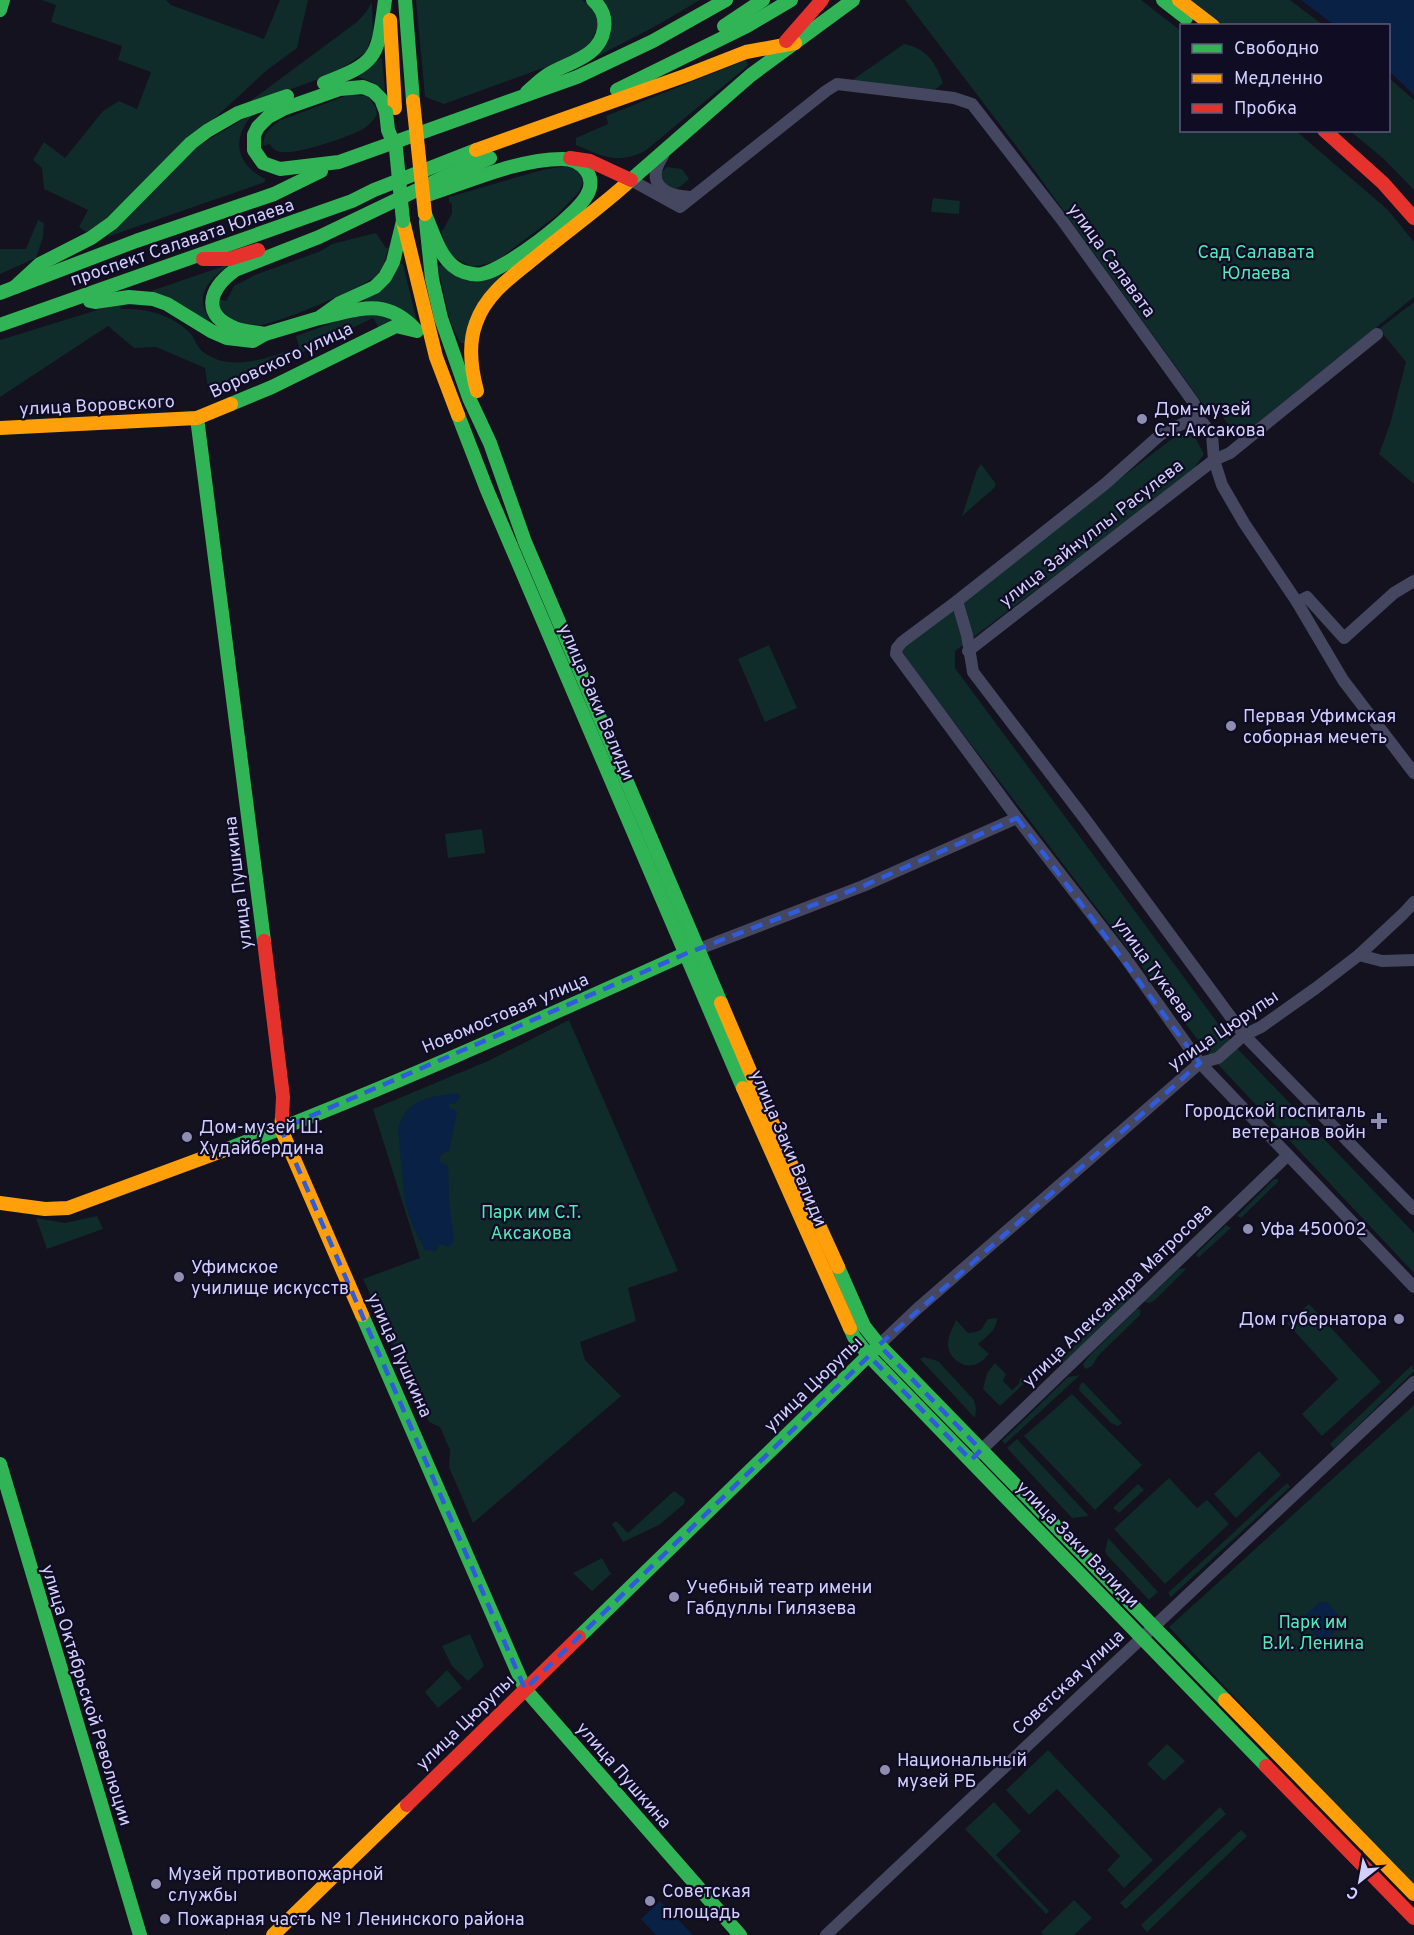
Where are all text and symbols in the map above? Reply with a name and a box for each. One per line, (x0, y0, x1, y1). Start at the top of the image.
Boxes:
legend (1180, 24, 1390, 132)
text: Свободно (1234, 38, 1319, 61)
text: Медленно (1234, 68, 1323, 91)
text: Пробка (1234, 98, 1297, 121)
street label: проспект Салавата Юлаева (68, 194, 297, 293)
street label: улица Салавата (1062, 199, 1160, 322)
park label: Сад Салавата Юлаева (1198, 242, 1314, 286)
street label: Воровского улица (206, 318, 357, 405)
street label: улица Воровского (19, 391, 175, 422)
place label: Дом-музей С.Т. Аксакова (1154, 399, 1265, 443)
marker: Дом-музей С.Т. Аксакова (1135, 412, 1149, 426)
street label: улица Зайнуллы Расулева (995, 455, 1189, 613)
street label: улица Заки Валиди (552, 621, 639, 785)
place label: Первая Уфимская соборная мечеть (1243, 706, 1396, 750)
marker: Первая Уфимская соборная мечеть (1224, 719, 1238, 733)
street label: улица Пушкина (220, 815, 259, 951)
street label: улица Тукаева (1107, 913, 1199, 1027)
street label: Новомостовая улица (419, 969, 592, 1060)
street label: улица Цюрупы (1164, 986, 1284, 1077)
street label: улица Заки Валиди (744, 1067, 831, 1231)
place label: Городской госпиталь ветеранов войн (1184, 1101, 1366, 1145)
marker: Городской госпиталь ветеранов войн (1370, 1112, 1388, 1130)
place label: Дом-музей Ш. Худайбердина (199, 1117, 324, 1161)
marker: Дом-музей Ш. Худайбердина (180, 1130, 194, 1144)
street label: улица Александра Матросова (1018, 1199, 1218, 1393)
park label: Парк им С.Т. Аксакова (481, 1202, 581, 1246)
place label: Уфа 450002 (1260, 1219, 1367, 1242)
marker: Уфа 450002 (1241, 1222, 1255, 1236)
place label: Уфимское училище искусств (191, 1257, 349, 1301)
marker: Уфимское училище искусств (172, 1270, 186, 1284)
street label: улица Пушкина (361, 1290, 436, 1421)
place label: Дом губернатора (1239, 1309, 1387, 1332)
marker: Дом губернатора (1392, 1312, 1406, 1326)
street label: улица Цюрупы (760, 1332, 868, 1438)
street label: улица Заки Валиди (1010, 1477, 1144, 1614)
street label: улица Октябрьской Революции (35, 1562, 136, 1829)
place label: Учебный театр имени Габдуллы Гилязева (686, 1577, 872, 1621)
marker: Учебный театр имени Габдуллы Гилязева (667, 1590, 681, 1604)
park label: Парк им В.И. Ленина (1262, 1612, 1364, 1656)
street label: Советская улица (1008, 1625, 1130, 1741)
street label: улица Цюрупы (412, 1670, 520, 1776)
street label: улица Пушкина (570, 1718, 676, 1834)
place label: Национальный музей РБ (897, 1750, 1027, 1794)
marker: Национальный музей РБ (878, 1763, 892, 1777)
north arrow (1330, 1851, 1390, 1911)
place label: Музей противопожарной службы (168, 1864, 384, 1908)
marker: Музей противопожарной службы (149, 1877, 163, 1891)
place label: Советская площадь (662, 1881, 751, 1925)
text: С (1344, 1881, 1363, 1903)
marker: Советская площадь (643, 1894, 657, 1908)
place label: Пожарная часть № 1 Ленинского района (177, 1909, 524, 1932)
marker: Пожарная часть № 1 Ленинского района (158, 1912, 172, 1926)

